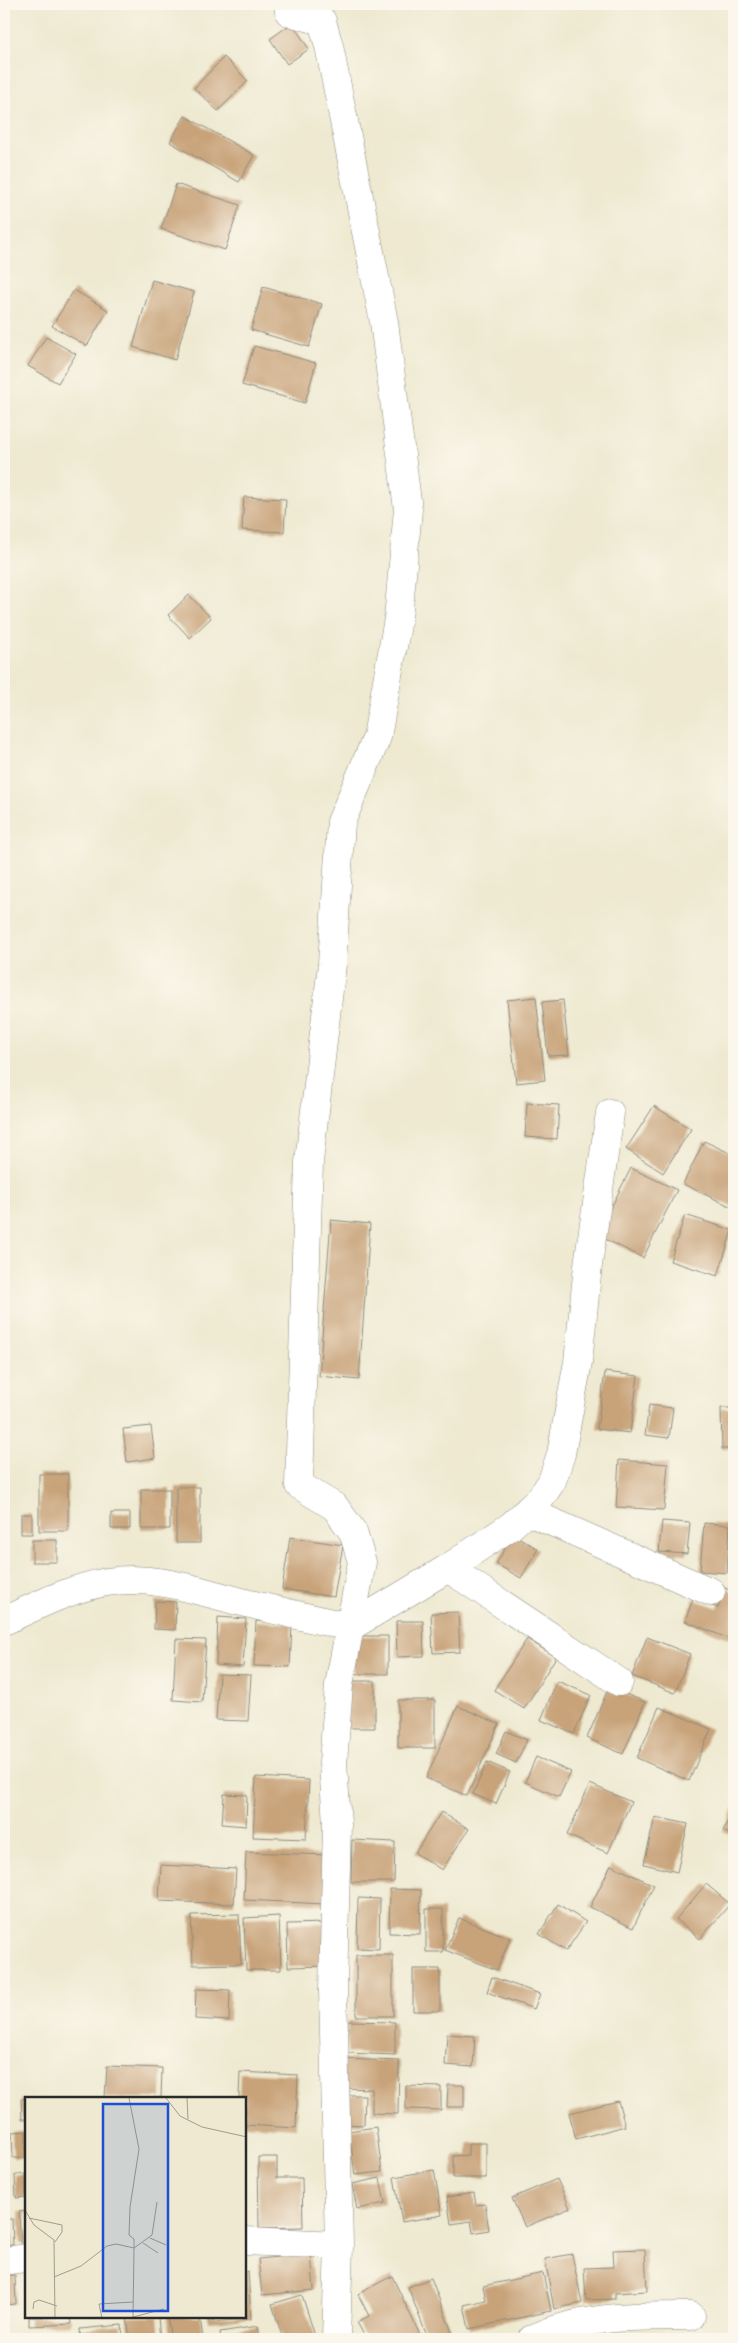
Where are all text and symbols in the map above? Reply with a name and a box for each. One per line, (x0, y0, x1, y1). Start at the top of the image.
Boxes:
inset map (25, 2097, 246, 2318)

